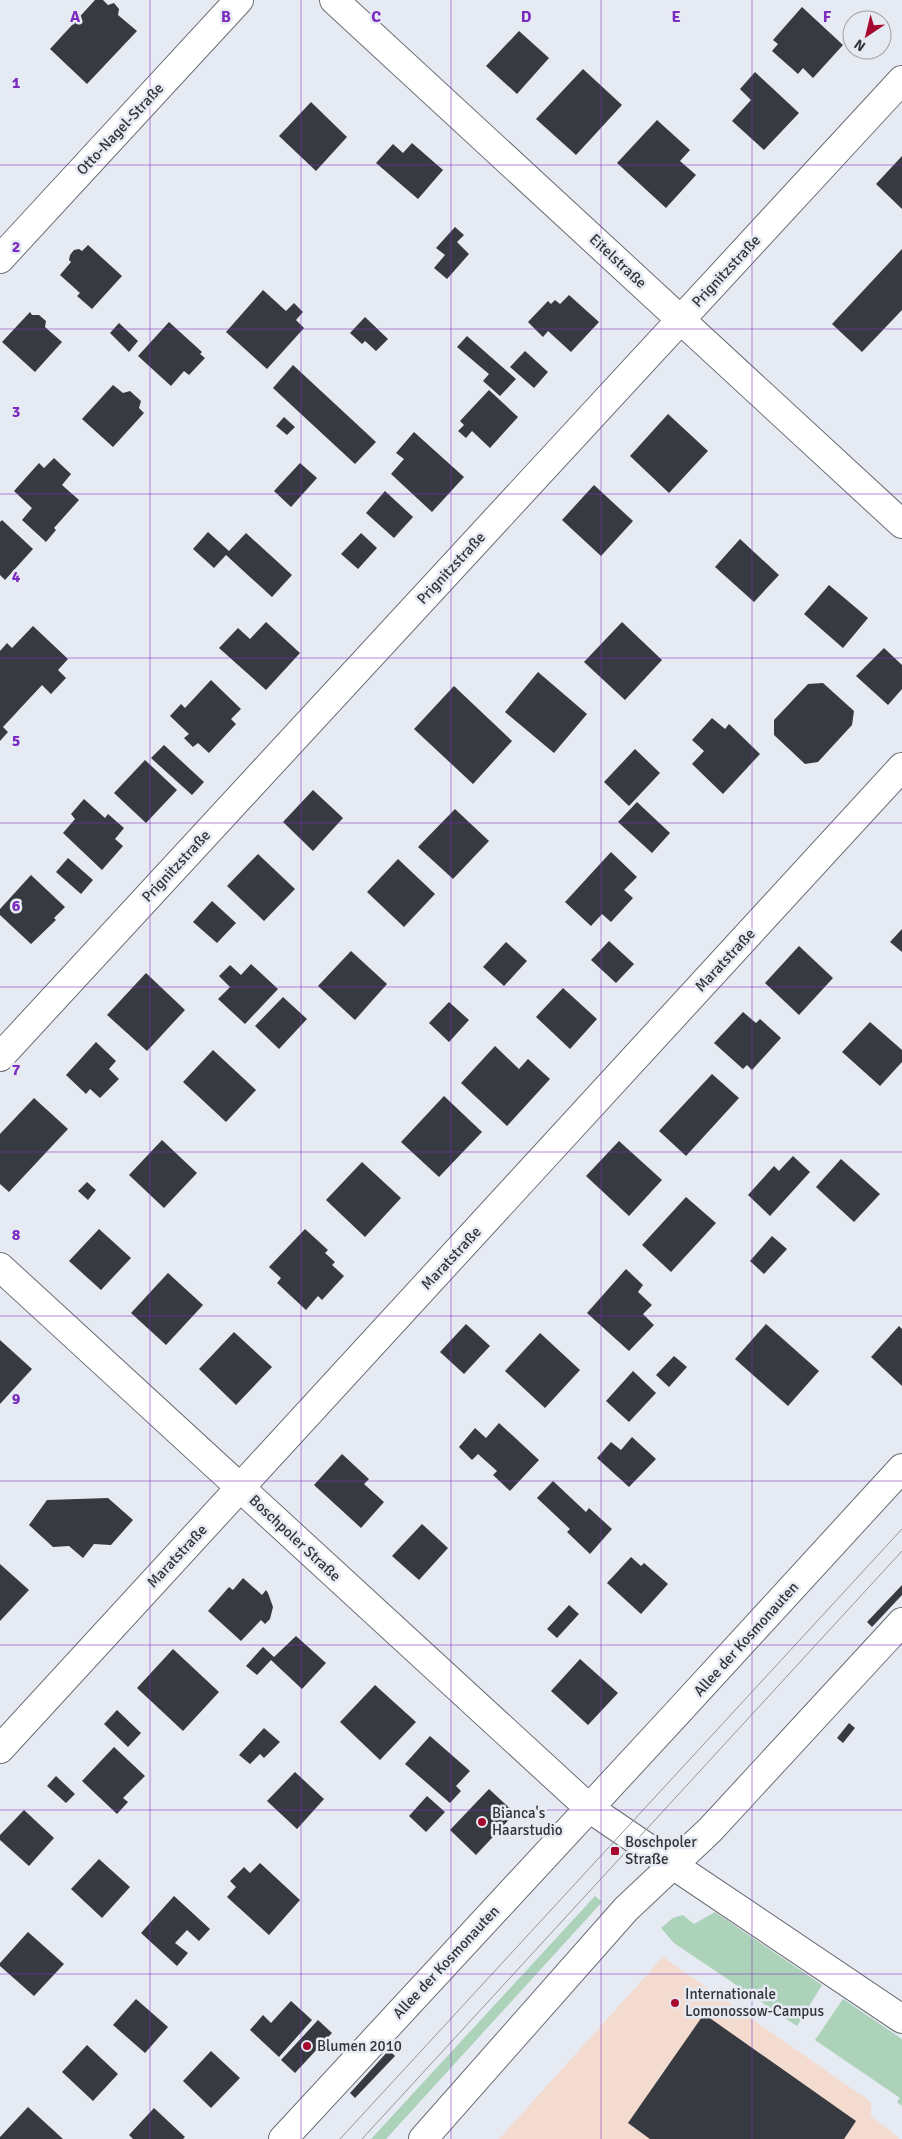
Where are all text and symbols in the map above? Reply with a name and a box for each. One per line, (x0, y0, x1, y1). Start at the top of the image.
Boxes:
text: A (70, 7, 81, 27)
text: B (221, 7, 231, 27)
text: C (371, 7, 381, 27)
text: D (521, 7, 532, 27)
text: E (671, 7, 681, 27)
text: F (823, 7, 832, 27)
north arrow (842, 10, 892, 60)
text: N (851, 35, 869, 55)
text: 1 (12, 73, 21, 93)
street label: Otto-Nagel-Straße (73, 79, 167, 179)
street label: Eitelstraße (586, 230, 650, 292)
street label: Prignitzstraße (688, 231, 764, 311)
text: 2 (12, 237, 20, 257)
text: 3 (12, 402, 20, 422)
street label: Prignitzstraße (413, 528, 489, 608)
text: 4 (12, 567, 21, 587)
text: 5 (12, 731, 20, 751)
street label: Prignitzstraße (138, 826, 214, 906)
text: 6 (12, 896, 21, 916)
street label: Maratstraße (691, 925, 759, 995)
text: 7 (12, 1060, 21, 1080)
street label: Maratstraße (417, 1223, 485, 1293)
text: 8 (12, 1225, 21, 1245)
text: 9 (12, 1389, 21, 1409)
street label: Boschpoler Straße (246, 1491, 344, 1585)
street label: Maratstraße (143, 1521, 211, 1591)
street label: Allee der Kosmonauten (690, 1578, 802, 1700)
place label: Bianca's Haarstudio (492, 1804, 563, 1839)
marker: Bianca's Haarstudio (476, 1816, 488, 1828)
place label: Boschpoler Straße (625, 1833, 697, 1868)
marker: Boschpoler Straße (609, 1845, 621, 1857)
street label: Allee der Kosmonauten (389, 1902, 503, 2022)
place label: Internationale Lomonossow-Campus (685, 1985, 825, 2020)
marker: Internationale Lomonossow-Campus (669, 1997, 681, 2009)
place label: Blumen 2010 (317, 2037, 402, 2055)
marker: Blumen 2010 (301, 2040, 313, 2052)

